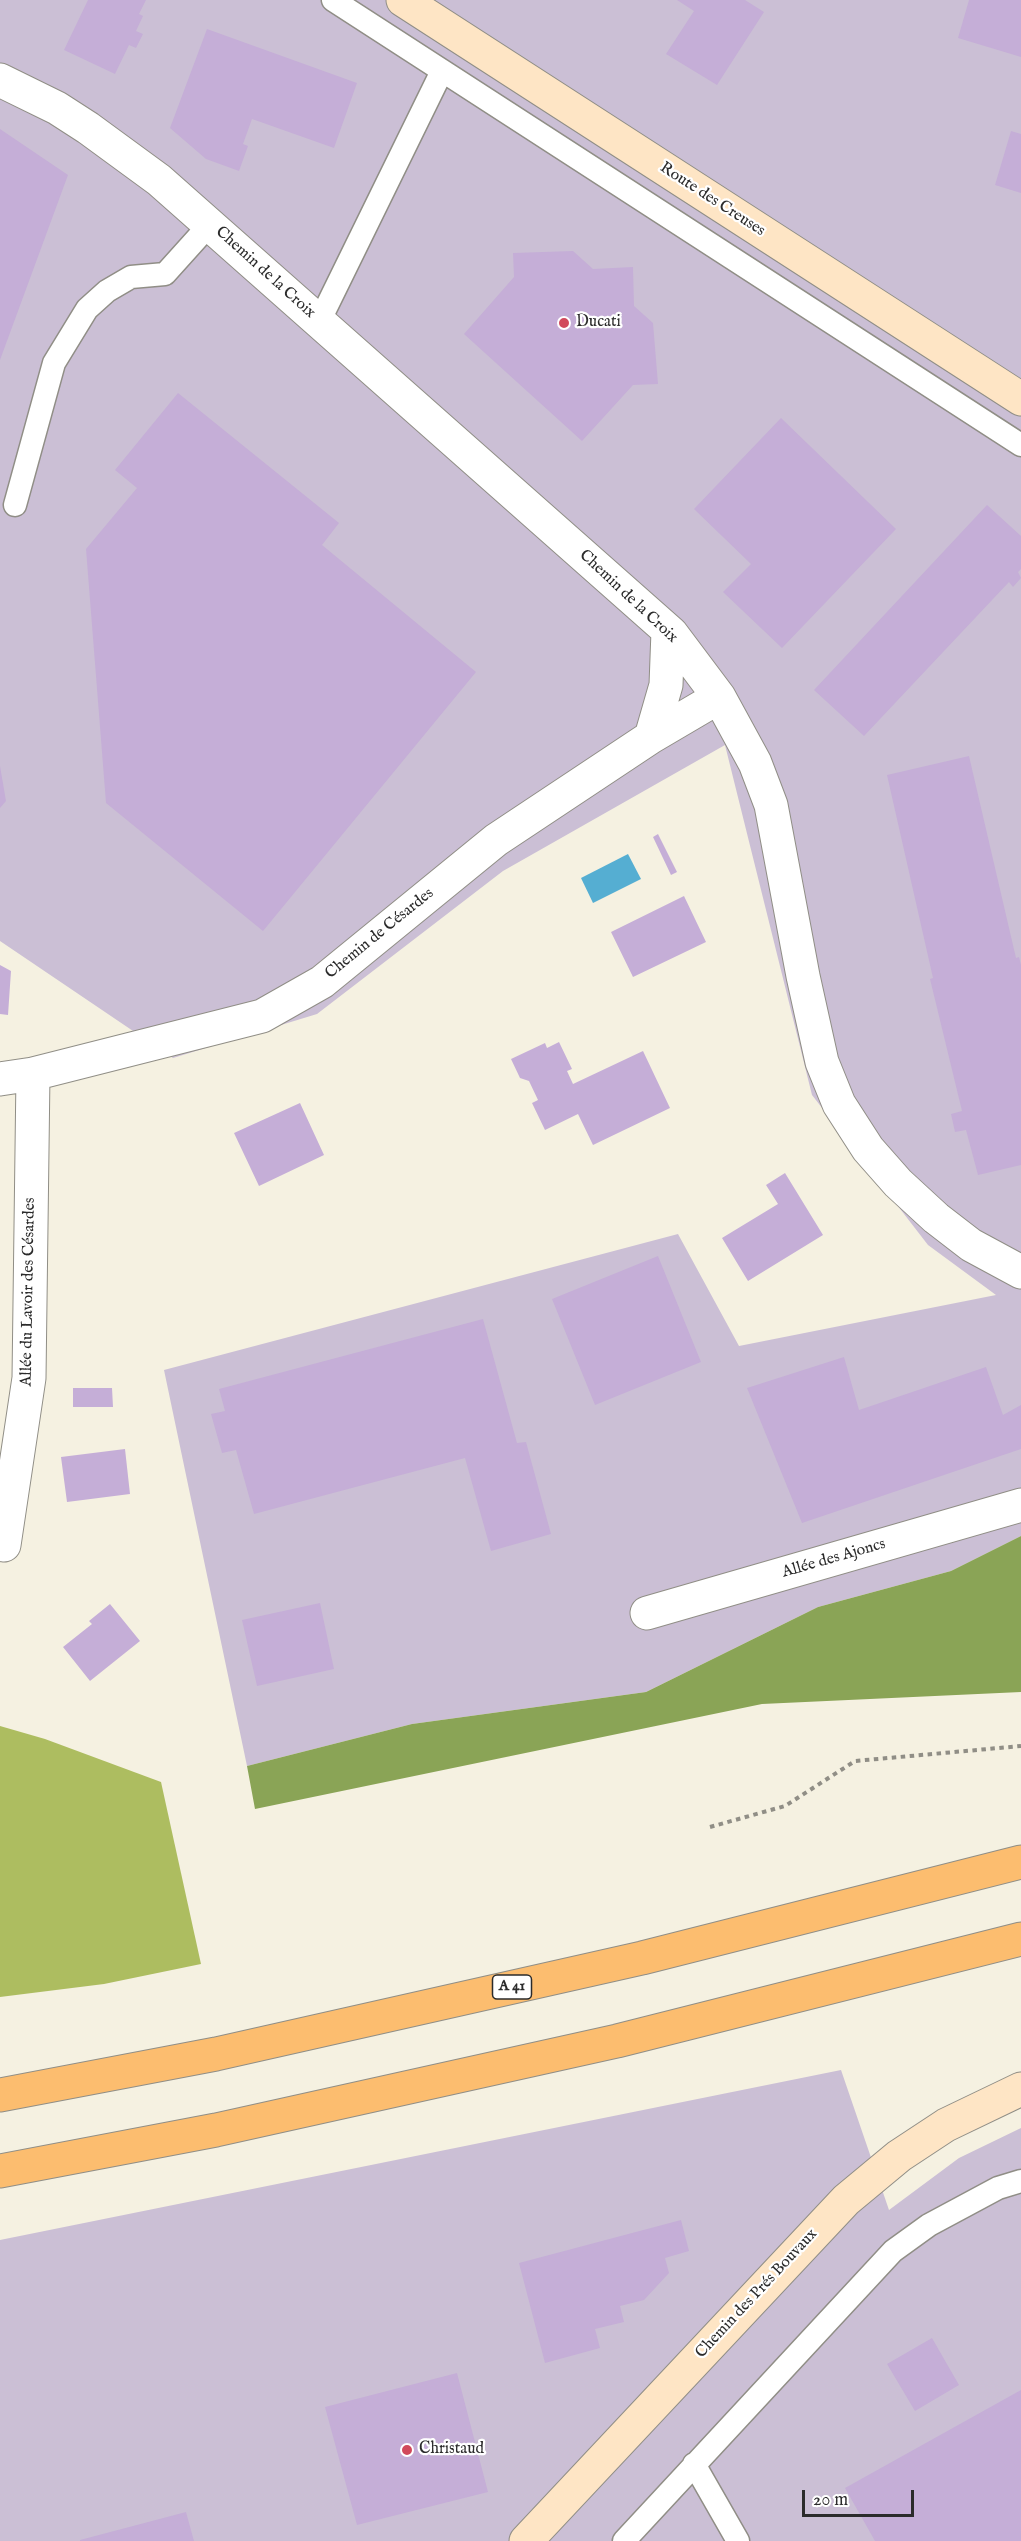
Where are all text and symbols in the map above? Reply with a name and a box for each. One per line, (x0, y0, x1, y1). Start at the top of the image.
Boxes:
street label: Route des Creuses (656, 159, 768, 241)
street label: Chemin de la Croix (211, 223, 319, 323)
place label: Ducati (576, 313, 621, 333)
marker: Ducati (557, 316, 571, 330)
street label: Chemin de la Croix (575, 546, 681, 648)
street label: Chemin de Césardes (322, 884, 438, 984)
street label: Allée du Lavoir des Césardes (18, 1197, 40, 1387)
street label: Allée des Ajoncs (780, 1535, 888, 1583)
road number: A 41 (492, 1975, 532, 1999)
street label: Chemin des Prés Bouvaux (692, 2225, 822, 2363)
place label: Christaud (419, 2440, 484, 2460)
marker: Christaud (400, 2443, 414, 2457)
scale bar (805, 2478, 918, 2516)
text: 20 m (813, 2489, 848, 2512)

